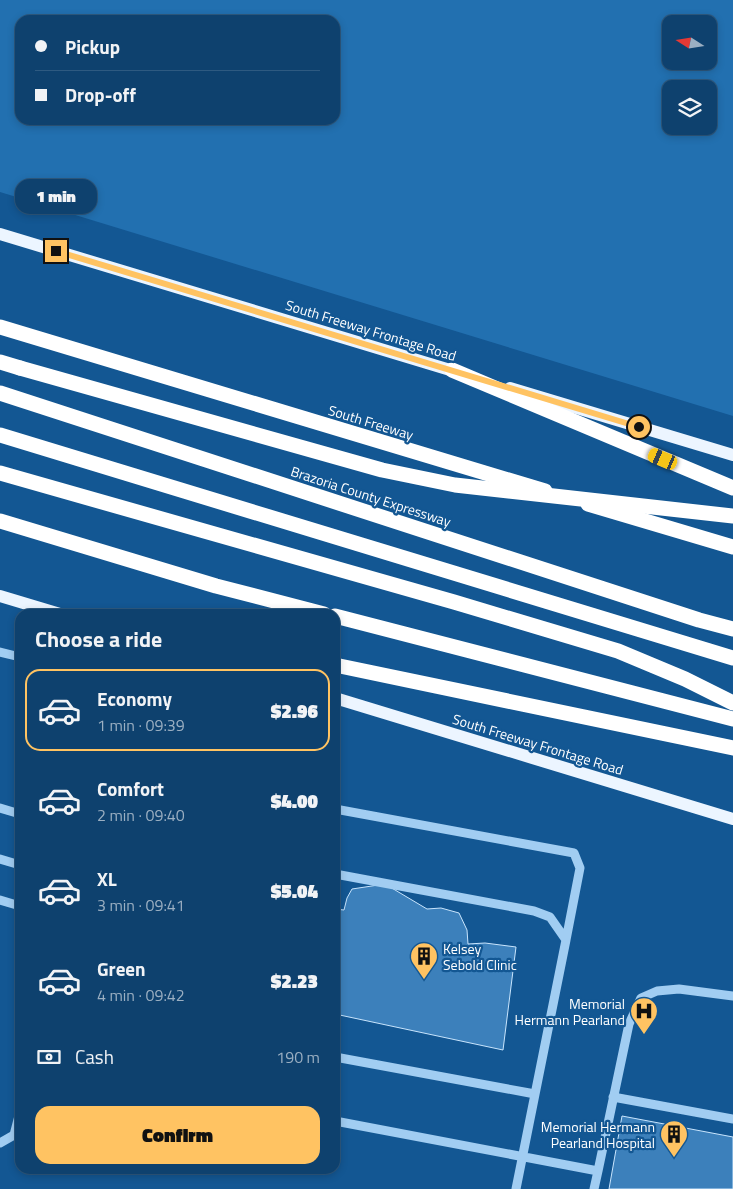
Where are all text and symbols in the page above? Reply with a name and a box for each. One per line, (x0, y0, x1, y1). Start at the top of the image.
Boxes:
north arrow (662, 15, 718, 70)
map controls (662, 15, 717, 135)
text: Pickup (65, 32, 120, 61)
text: Drop-off (65, 80, 136, 109)
button: layers (662, 80, 717, 135)
callout: 1 min (15, 178, 97, 214)
text: 1 min (36, 184, 76, 208)
route end (45, 240, 67, 262)
street label: South Freeway Frontage Road (283, 294, 459, 366)
street label: South Freeway (326, 399, 416, 445)
route start (628, 416, 650, 438)
car (646, 446, 679, 472)
street label: Brazoria County Expressway (288, 460, 454, 532)
text: Choose a ride (35, 622, 162, 656)
text: Economy (97, 684, 172, 713)
icon: car (37, 688, 82, 733)
text: $2.96 (271, 696, 318, 725)
street label: South Freeway Frontage Road (450, 708, 626, 780)
text: 1 min · 09:39 (97, 713, 185, 737)
text: Comfort (97, 774, 164, 803)
icon: car (37, 778, 82, 823)
text: $4.00 (271, 786, 318, 815)
text: 2 min · 09:40 (97, 803, 185, 827)
text: XL (97, 864, 117, 893)
icon: car (37, 868, 82, 913)
text: $5.04 (271, 876, 318, 905)
text: 3 min · 09:41 (97, 893, 185, 917)
place label: Kelsey Sebold Clinic (443, 938, 517, 975)
building icon: Kelsey Sebold Clinic (409, 941, 439, 980)
text: Green (97, 954, 146, 983)
icon: car (37, 958, 82, 1003)
text: $2.23 (271, 966, 318, 995)
text: 4 min · 09:42 (97, 983, 185, 1007)
place label: Memorial Hermann Pearland (515, 993, 625, 1030)
hospital icon: Memorial Hermann Pearland (629, 996, 659, 1035)
text: Cash (75, 1042, 114, 1071)
icon: cash (35, 1043, 63, 1071)
text: 190 m (276, 1045, 320, 1069)
button: Confirm (35, 1106, 320, 1164)
place label: Memorial Hermann Pearland Hospital (541, 1116, 655, 1153)
building icon: Memorial Hermann Pearland Hospital (659, 1119, 689, 1158)

